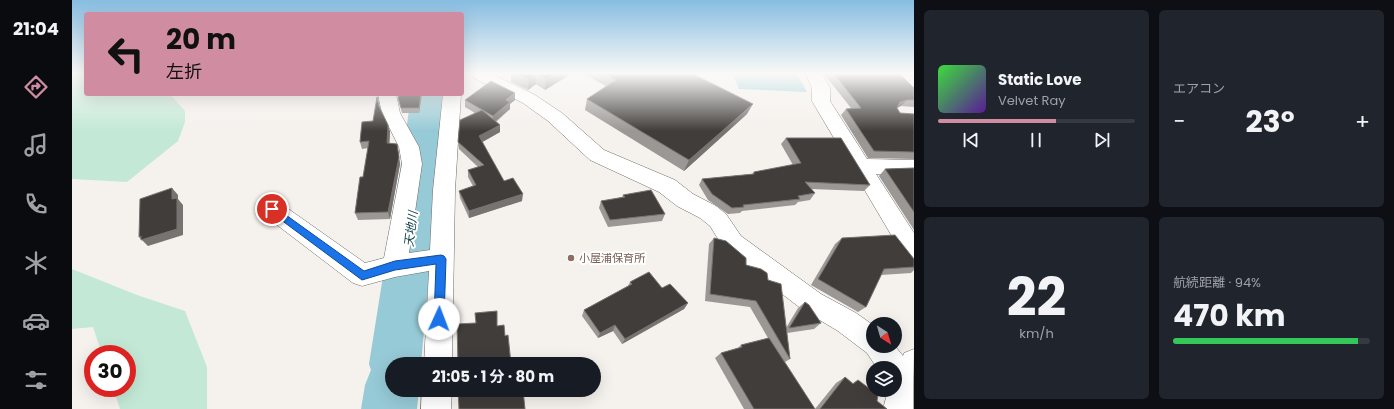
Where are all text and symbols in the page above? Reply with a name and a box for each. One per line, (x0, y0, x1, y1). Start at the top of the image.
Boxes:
text: 21:04 (13, 16, 59, 41)
text: 20 m (166, 20, 236, 59)
icon: left (100, 28, 152, 80)
text: 左折 (166, 59, 202, 84)
text: Static Love (998, 69, 1082, 90)
icon: directions (22, 73, 50, 101)
text: エアコン (1173, 79, 1225, 98)
text: Velvet Ray (998, 91, 1066, 110)
text: 23° (1245, 100, 1295, 143)
text: − (1173, 106, 1185, 137)
text: + (1355, 106, 1370, 137)
icon: previous (960, 129, 982, 151)
icon: pause (1025, 129, 1047, 151)
icon: next (1091, 129, 1113, 151)
icon: music (22, 131, 50, 159)
icon: phone (22, 190, 50, 218)
pin (255, 192, 289, 226)
icon: arrive (261, 198, 283, 220)
water label: 天地川 (400, 208, 421, 248)
icon: climate (22, 249, 50, 277)
place label: 小屋浦保育所 (579, 250, 646, 266)
marker: 小屋浦保育所 (566, 253, 576, 263)
text: 22 (1007, 261, 1066, 334)
text: 航続距離 · 94% (1173, 273, 1261, 292)
text: 470 km (1173, 294, 1286, 337)
position arrow (418, 298, 460, 340)
icon: car (22, 307, 50, 335)
north arrow (866, 317, 902, 353)
map controls (866, 317, 902, 397)
text: km/h (1019, 324, 1054, 343)
speed limit sign: 30 (84, 345, 136, 397)
button: layers (866, 361, 902, 397)
icon: filters (22, 366, 50, 394)
text: 21:05 · 1 分 · 80 m (432, 366, 554, 387)

